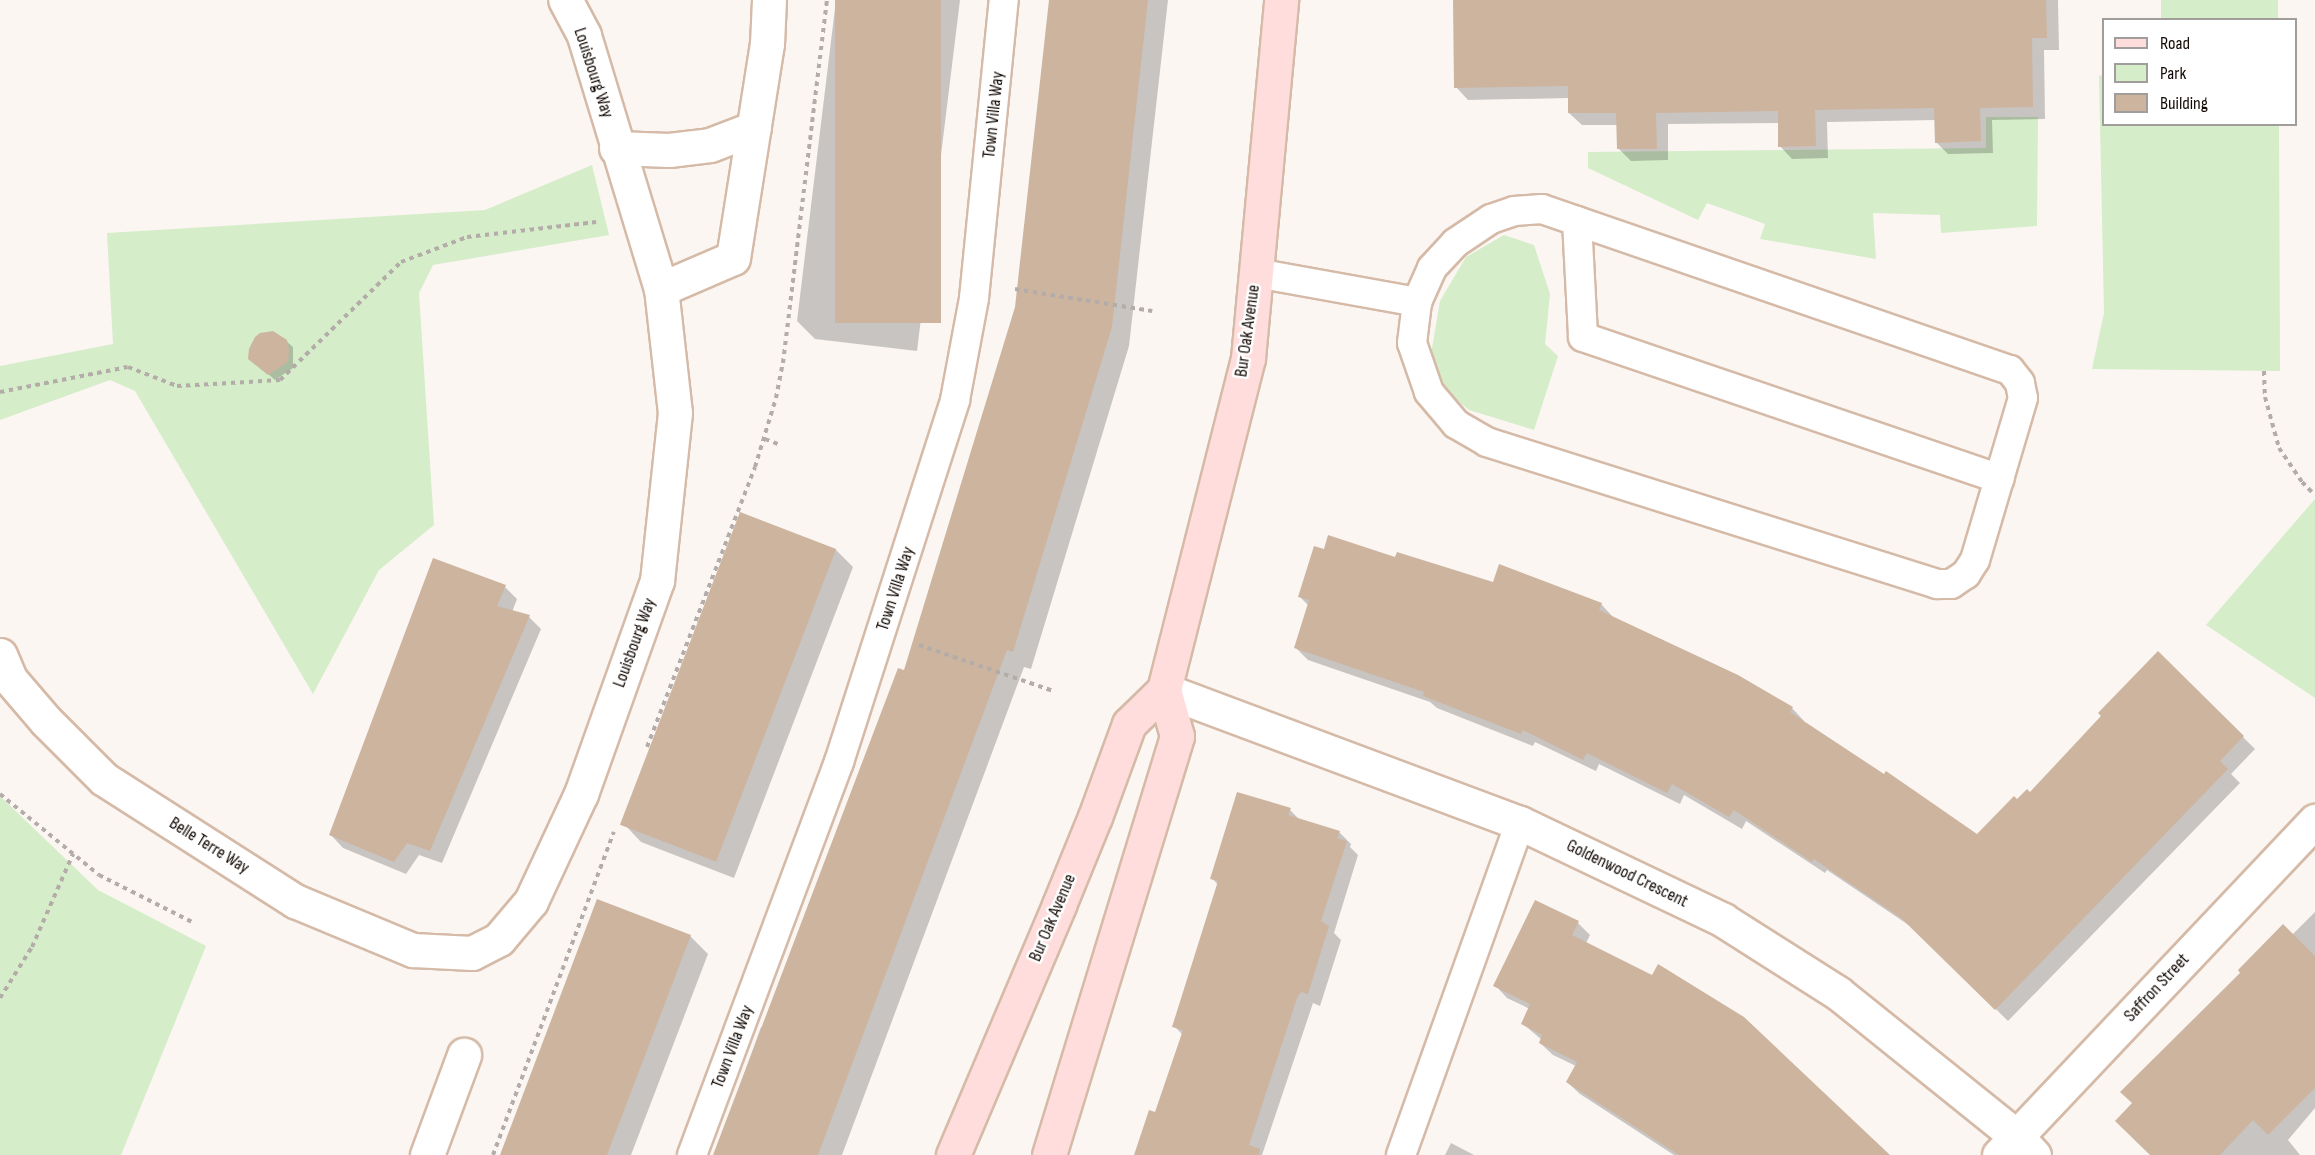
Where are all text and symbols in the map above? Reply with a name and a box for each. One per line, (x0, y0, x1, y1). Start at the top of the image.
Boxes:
legend (2102, 18, 2297, 126)
street label: Louisbourg Way (568, 25, 618, 121)
text: Road (2160, 33, 2190, 54)
text: Park (2160, 63, 2186, 84)
street label: Town Villa Way (979, 71, 1009, 159)
text: Building (2160, 93, 2208, 114)
street label: Bur Oak Avenue (1231, 283, 1265, 379)
street label: Town Villa Way (872, 544, 920, 634)
street label: Louisbourg Way (609, 595, 661, 691)
street label: Belle Terre Way (165, 813, 253, 879)
street label: Goldenwood Crescent (1563, 835, 1691, 913)
street label: Bur Oak Avenue (1025, 871, 1081, 965)
street label: Saffron Street (2120, 949, 2194, 1027)
street label: Town Villa Way (707, 1002, 759, 1092)

